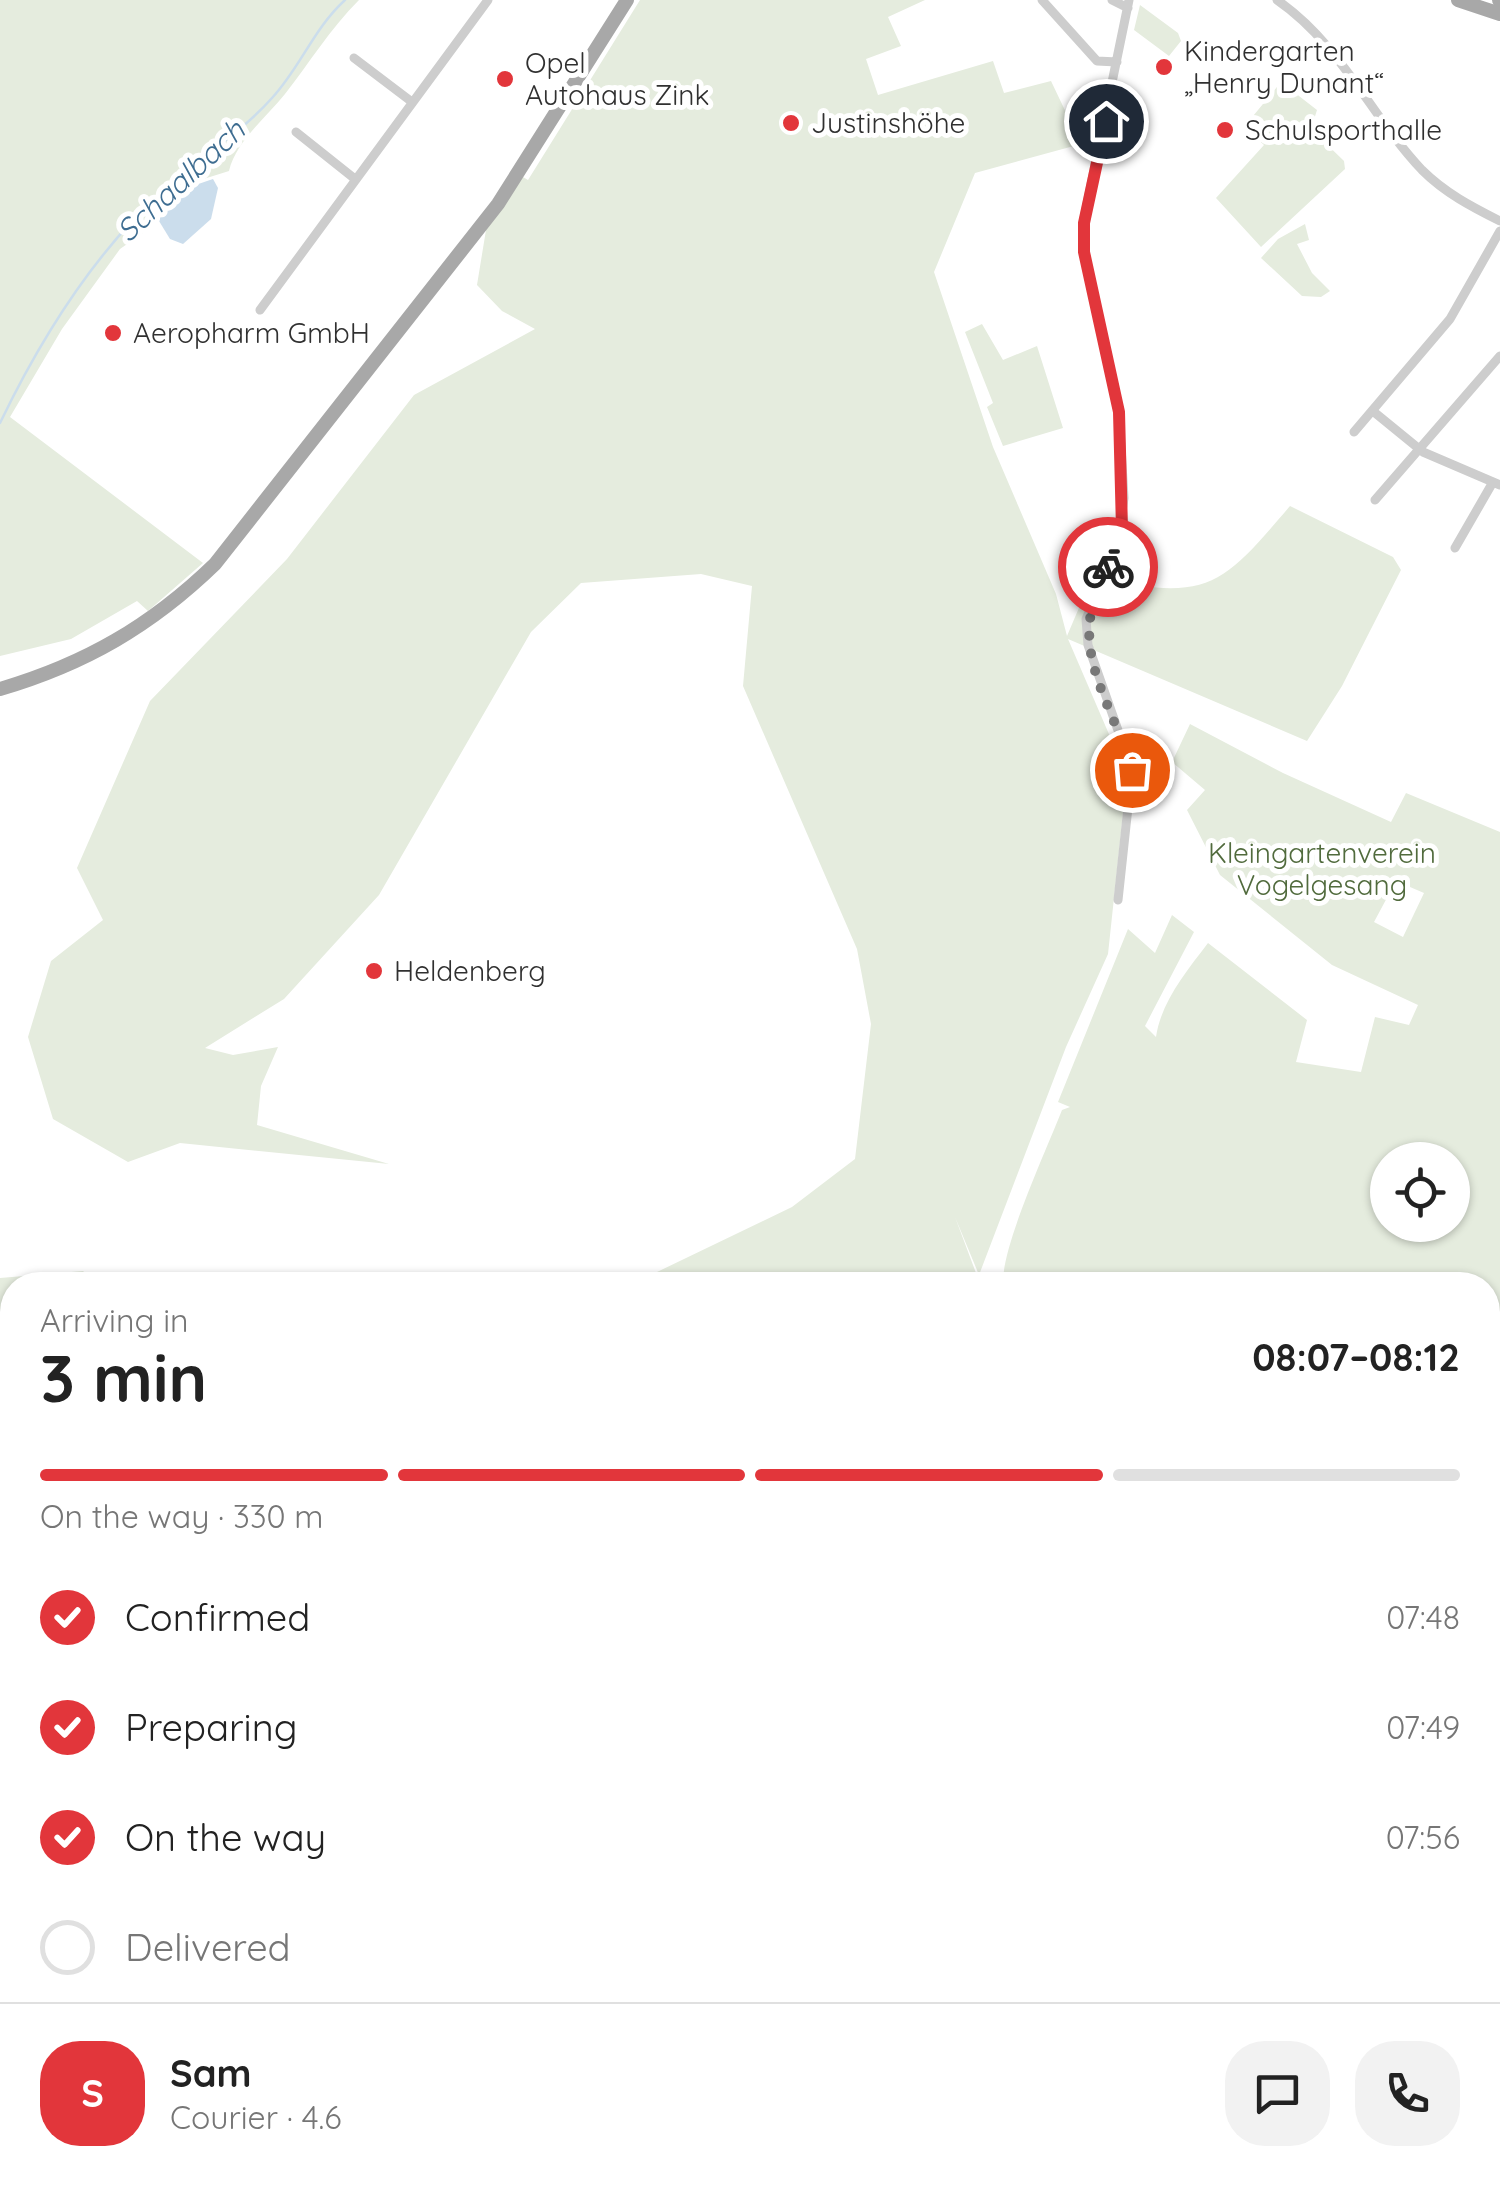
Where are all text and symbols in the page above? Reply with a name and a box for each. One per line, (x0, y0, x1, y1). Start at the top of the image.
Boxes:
place label: Kindergarten „Henry Dunant“ (1184, 33, 1384, 100)
place label: Opel Autohaus Zink (525, 45, 710, 112)
marker: Kindergarten „Henry Dunant“ (1153, 56, 1175, 78)
marker: Opel Autohaus Zink (494, 68, 516, 90)
pin (1064, 79, 1149, 164)
icon: home (1079, 94, 1134, 149)
place label: Justinshöhe (811, 105, 965, 140)
water label: Schaalbach (108, 111, 253, 249)
marker: Justinshöhe (780, 112, 802, 134)
place label: Schulsporthalle (1245, 112, 1442, 147)
marker: Schulsporthalle (1214, 119, 1236, 141)
place label: Aeropharm GmbH (133, 315, 370, 350)
marker: Aeropharm GmbH (102, 322, 124, 344)
courier (1058, 517, 1158, 617)
icon: bike (1081, 540, 1136, 595)
pin (1090, 728, 1175, 813)
icon: bag (1105, 743, 1160, 798)
park label: Kleingartenverein Vogelgesang (1208, 835, 1436, 902)
place label: Heldenberg (394, 953, 546, 988)
marker: Heldenberg (363, 960, 385, 982)
map controls (1370, 1142, 1470, 1242)
button: locate (1370, 1142, 1470, 1242)
text: Arriving in (40, 1300, 189, 1340)
text: 08:07–08:12 (1252, 1333, 1460, 1381)
text: 3 min (40, 1337, 207, 1418)
text: On the way · 330 m (40, 1496, 324, 1536)
icon: check (40, 1590, 95, 1645)
text: Confirmed (125, 1593, 310, 1641)
text: 07:48 (1386, 1597, 1460, 1637)
icon: check (40, 1700, 95, 1755)
text: Preparing (125, 1703, 297, 1751)
text: 07:49 (1386, 1707, 1460, 1747)
icon: check (40, 1810, 95, 1865)
text: On the way (125, 1813, 326, 1861)
text: 07:56 (1386, 1817, 1460, 1857)
text: Delivered (125, 1923, 291, 1971)
button: chat (1225, 2041, 1330, 2146)
button: phone (1355, 2041, 1460, 2146)
text: Sam (170, 2049, 252, 2097)
text: S (81, 2069, 104, 2117)
text: Courier · 4.6 (170, 2097, 342, 2137)

